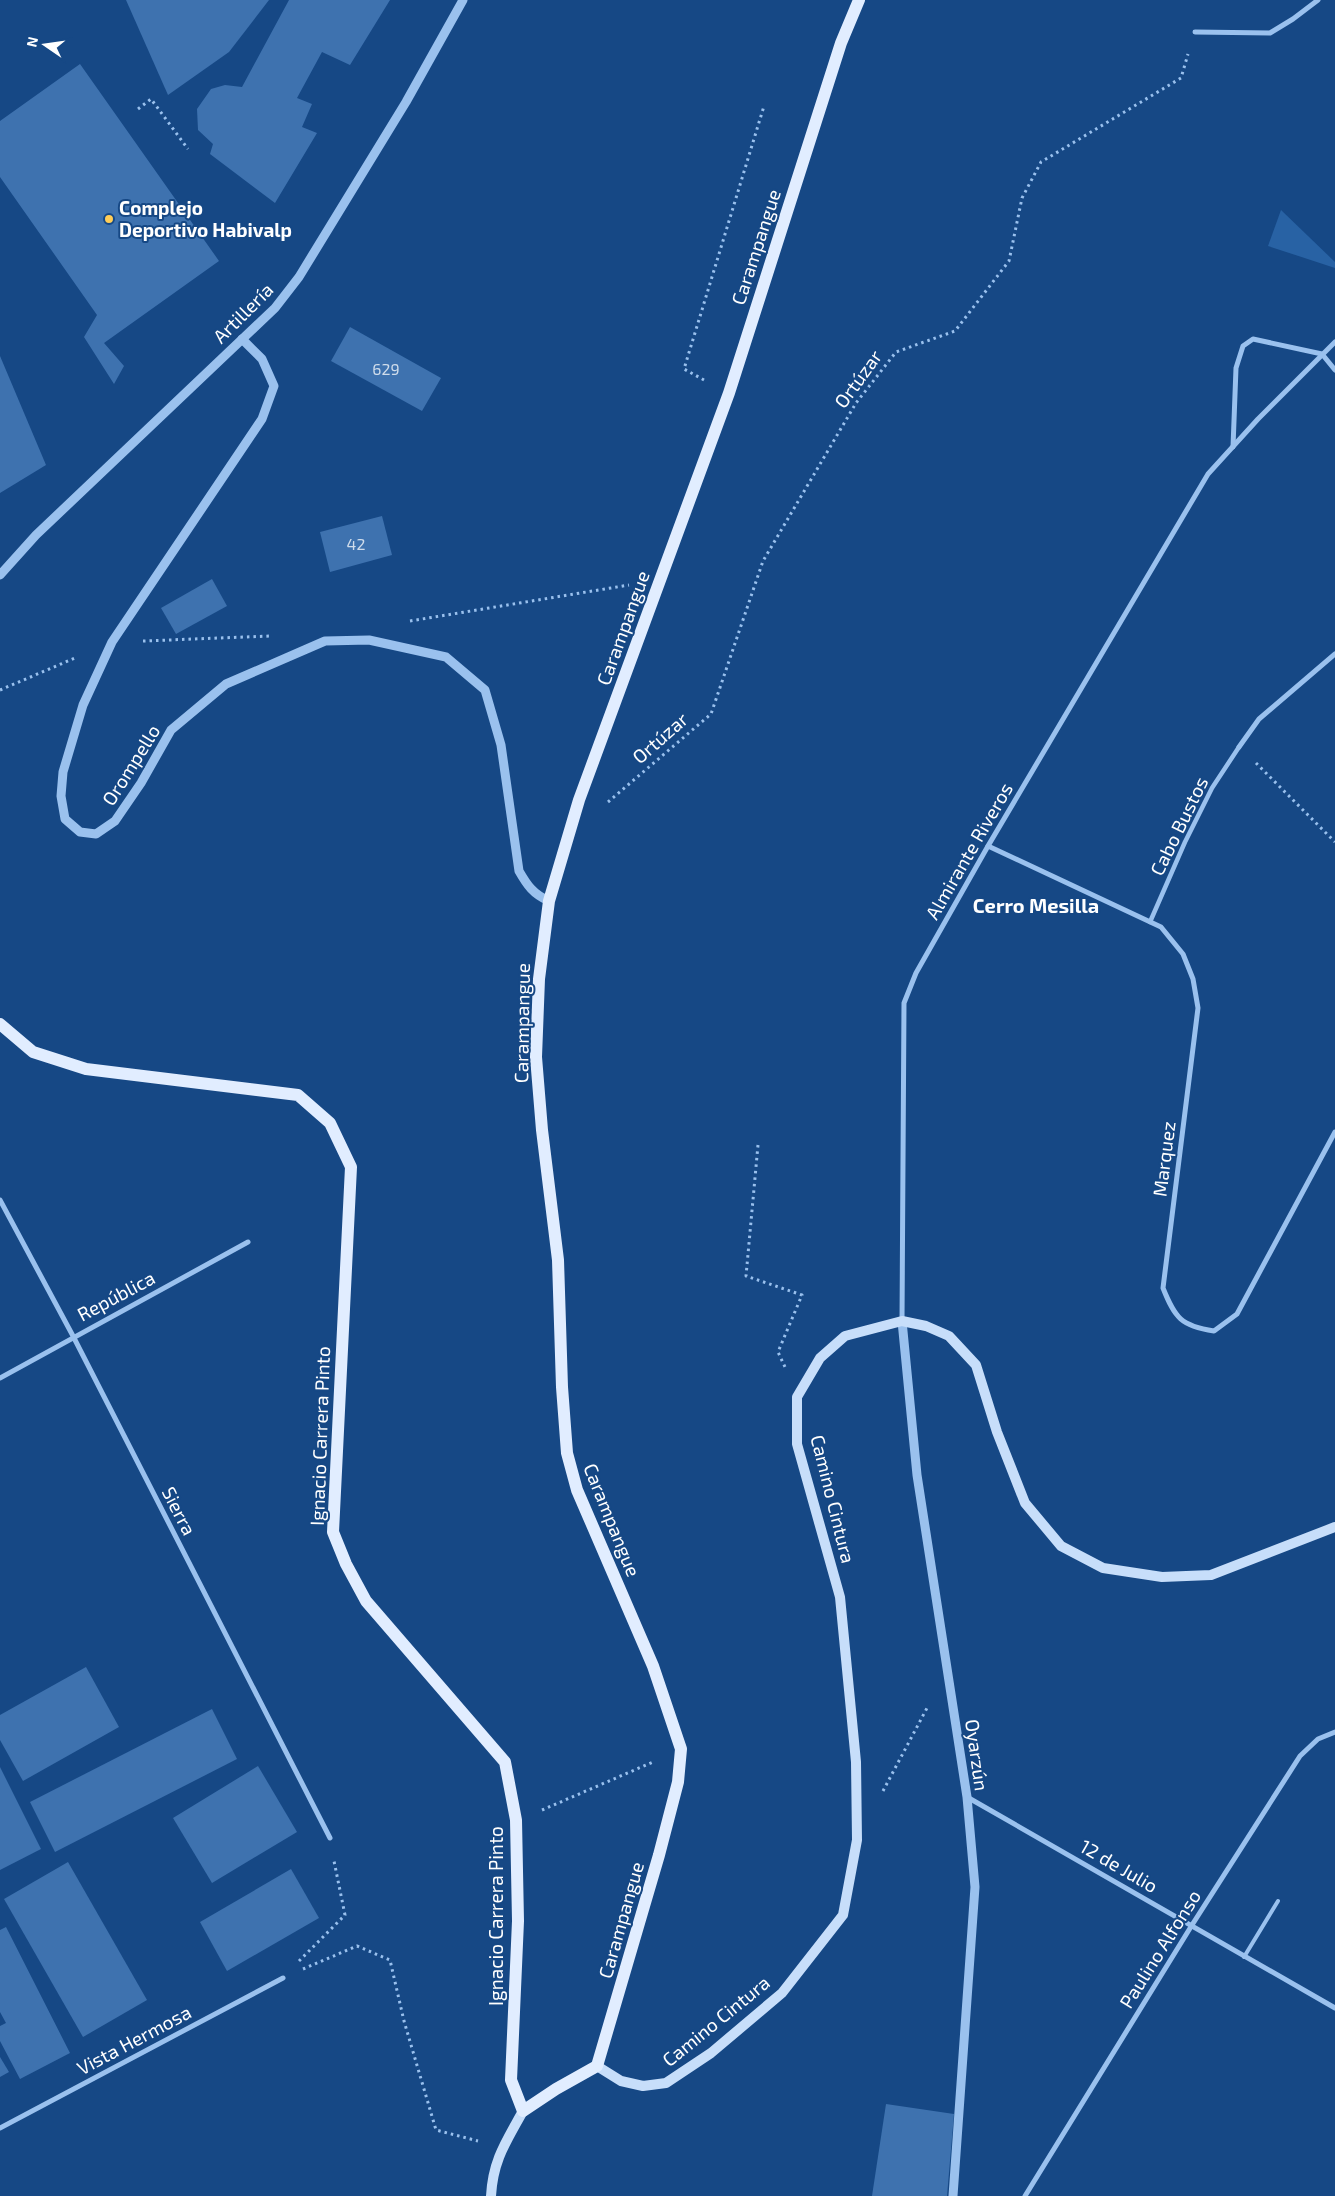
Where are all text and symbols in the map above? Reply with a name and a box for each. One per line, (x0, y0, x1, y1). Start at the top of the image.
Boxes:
north arrow (20, 20, 70, 70)
text: N (22, 35, 41, 49)
street label: Carampangue (726, 186, 785, 308)
place label: Complejo Deportivo Habivalp (119, 196, 292, 241)
marker: Complejo Deportivo Habivalp (103, 213, 115, 225)
street label: Artillería (208, 278, 278, 348)
street label: Ortúzar (829, 345, 887, 412)
house number: 629 (372, 359, 400, 378)
house number: 42 (347, 534, 365, 553)
street label: Carampangue (591, 567, 654, 688)
street label: Ortúzar (627, 707, 692, 768)
street label: Orompello (97, 720, 164, 809)
street label: Cabo Bustos (1145, 773, 1212, 879)
street label: Almirante Riveros (920, 778, 1017, 923)
district label: Cerro Mesilla (973, 893, 1099, 917)
street label: Carampangue (509, 963, 534, 1083)
street label: Marquez (1147, 1120, 1180, 1198)
street label: República (73, 1266, 159, 1326)
street label: Ignacio Carrera Pinto (305, 1346, 334, 1526)
street label: Camino Cintura (806, 1432, 861, 1565)
street label: Carampangue (579, 1460, 646, 1580)
street label: Sierra (158, 1483, 201, 1539)
street label: Oyarzún (961, 1718, 994, 1792)
street label: Ignacio Carrera Pinto (484, 1826, 507, 2006)
street label: 12 de Julio (1076, 1834, 1162, 1897)
street label: Carampangue (593, 1859, 648, 1981)
street label: Paulino Alfonso (1114, 1885, 1205, 2012)
street label: Camino Cintura (657, 1970, 774, 2071)
street label: Vista Hermosa (73, 2000, 195, 2079)

